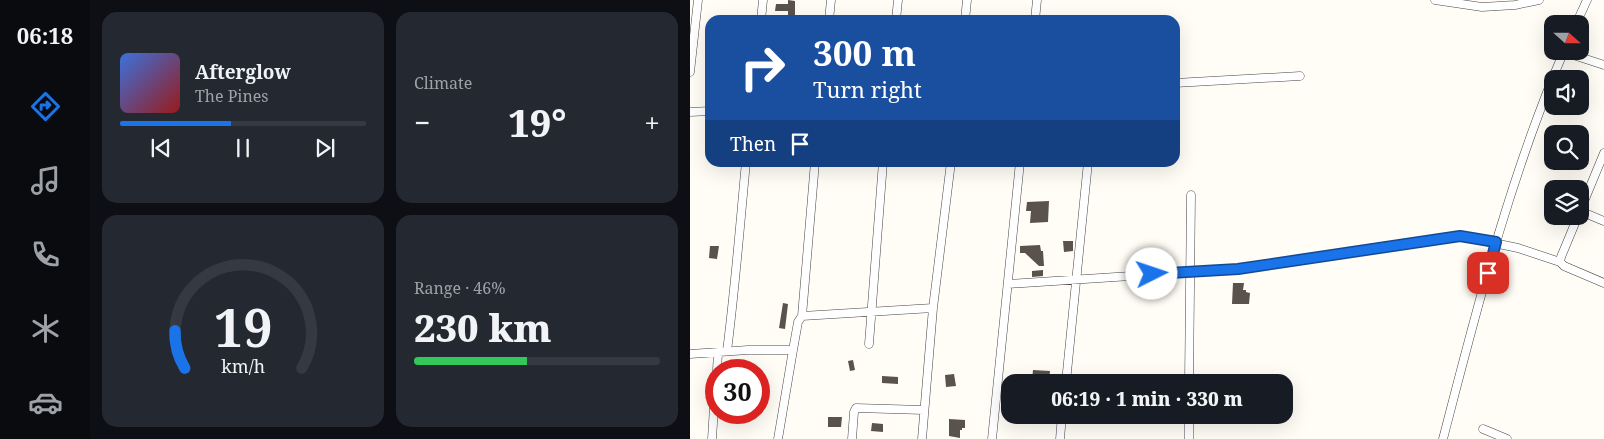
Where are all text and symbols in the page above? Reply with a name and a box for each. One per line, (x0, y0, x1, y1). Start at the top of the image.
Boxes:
north arrow (1544, 15, 1589, 60)
map controls (1544, 15, 1589, 225)
text: 06:18 (17, 20, 73, 50)
text: 300 m (813, 29, 916, 76)
icon: right (730, 35, 795, 100)
text: Afterglow (195, 59, 291, 85)
button: sound (1544, 70, 1589, 115)
text: Climate (414, 72, 472, 94)
text: Turn right (813, 74, 922, 104)
text: The Pines (195, 85, 269, 107)
icon: directions (28, 89, 63, 124)
text: 19° (508, 96, 566, 148)
text: − (414, 103, 430, 141)
text: + (644, 103, 660, 141)
button: search (1544, 125, 1589, 170)
icon: arrive (786, 130, 814, 158)
text: Then (730, 131, 776, 157)
icon: previous (147, 134, 175, 162)
icon: pause (229, 134, 257, 162)
icon: next (311, 134, 339, 162)
icon: music (28, 163, 63, 198)
button: layers (1544, 180, 1589, 225)
icon: phone (28, 237, 63, 272)
position arrow (1125, 247, 1177, 299)
pin (1467, 252, 1509, 294)
icon: arrive (1474, 259, 1502, 287)
text: Range · 46% (414, 277, 506, 299)
text: 19 (214, 291, 272, 362)
text: 230 km (414, 301, 552, 353)
icon: climate (28, 311, 63, 346)
text: km/h (221, 354, 265, 378)
speed limit sign: 30 (705, 359, 770, 424)
icon: car (28, 385, 63, 420)
text: 06:19 · 1 min · 330 m (1051, 386, 1243, 412)

